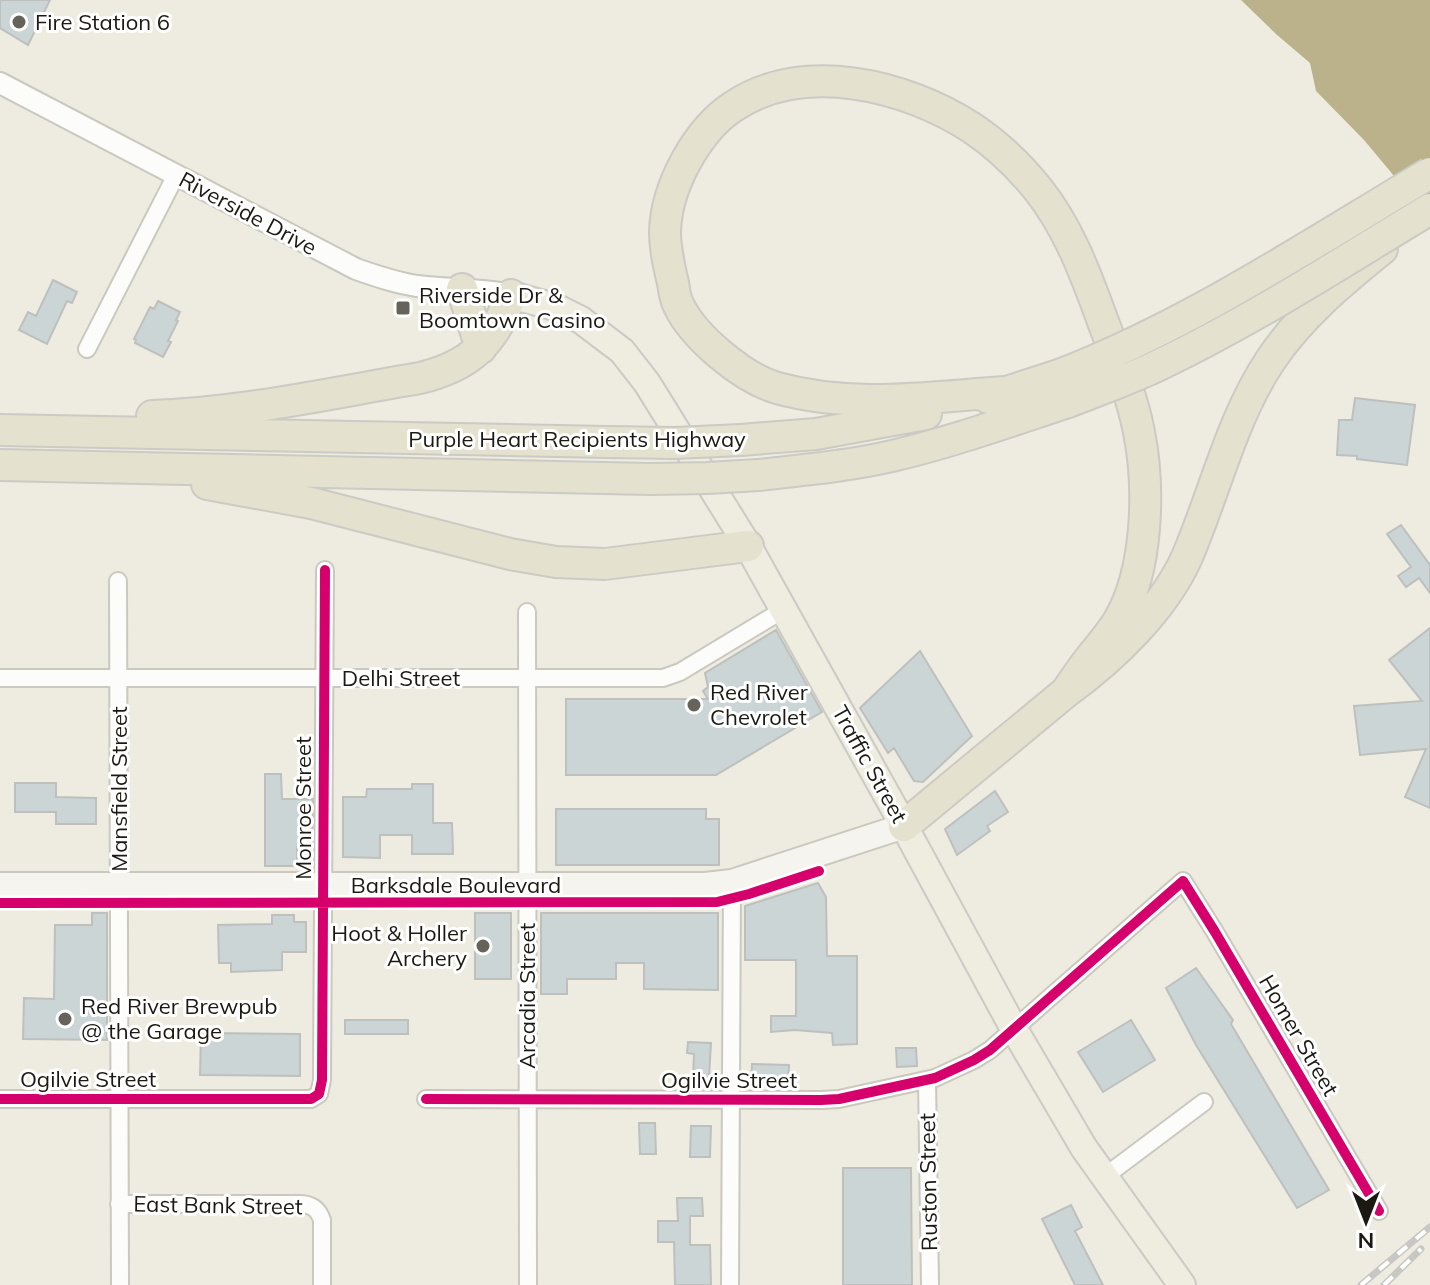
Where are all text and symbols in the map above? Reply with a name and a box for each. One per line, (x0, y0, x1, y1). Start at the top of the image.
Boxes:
place label: Fire Station 6 (35, 8, 170, 36)
marker: Fire Station 6 (10, 13, 28, 31)
street label: Riverside Drive (174, 165, 322, 261)
place label: Riverside Dr & Boomtown Casino (419, 281, 606, 334)
marker: Riverside Dr & Boomtown Casino (394, 299, 412, 317)
street label: Purple Heart Recipients Highway (408, 425, 746, 453)
street label: Delhi Street (342, 664, 460, 692)
place label: Red River Chevrolet (710, 678, 808, 731)
marker: Red River Chevrolet (685, 696, 703, 714)
street label: Traffic Street (826, 700, 914, 828)
street label: Mansfield Street (105, 706, 133, 872)
street label: Monroe Street (289, 736, 317, 880)
street label: Barksdale Boulevard (351, 871, 561, 899)
place label: Hoot & Holler Archery (331, 919, 467, 972)
street label: Arcadia Street (513, 923, 541, 1069)
marker: Hoot & Holler Archery (474, 937, 492, 955)
street label: Homer Street (1253, 969, 1345, 1101)
place label: Red River Brewpub @ the Garage (81, 992, 277, 1045)
marker: Red River Brewpub @ the Garage (56, 1010, 74, 1028)
street label: Ogilvie Street (20, 1065, 156, 1093)
street label: Ogilvie Street (661, 1066, 797, 1094)
street label: Ruston Street (913, 1112, 943, 1251)
north arrow (1326, 1181, 1406, 1261)
street label: East Bank Street (133, 1190, 303, 1220)
text: N (1358, 1227, 1374, 1255)

